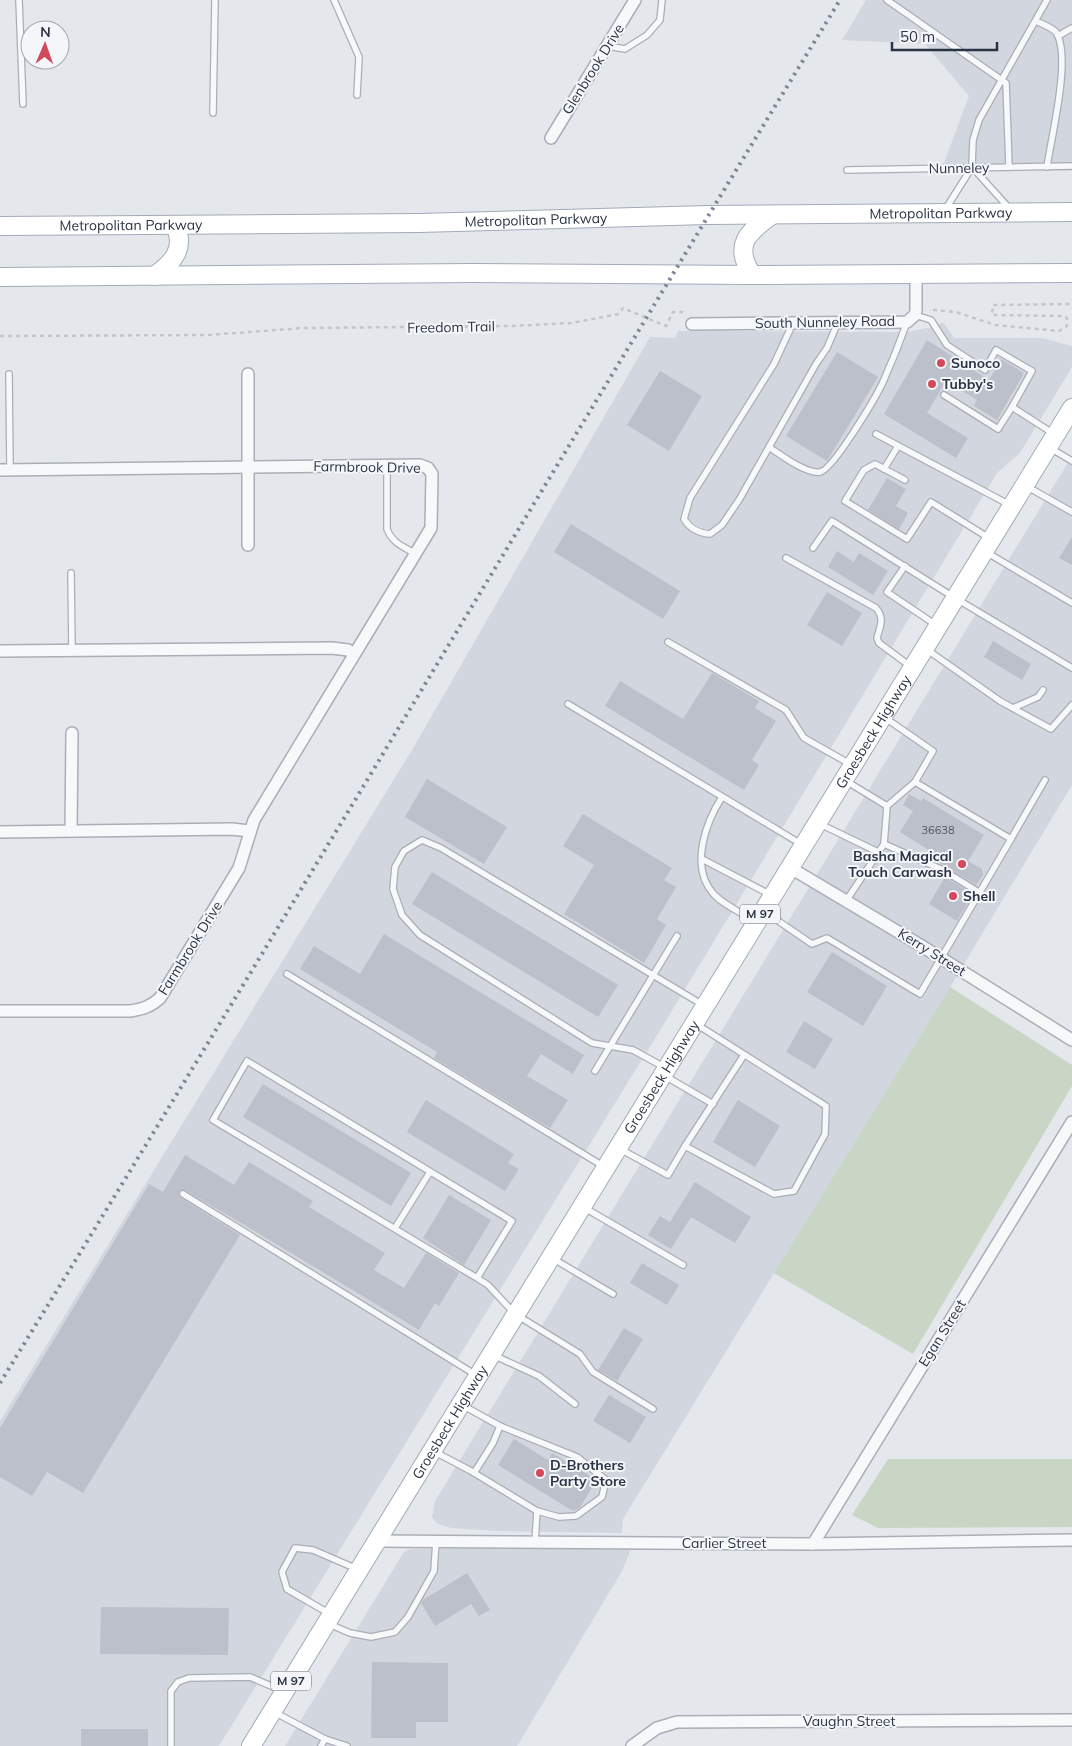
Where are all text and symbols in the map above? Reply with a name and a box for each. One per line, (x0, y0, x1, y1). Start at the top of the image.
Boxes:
north arrow (20, 20, 70, 70)
street label: Glenbrook Drive (558, 20, 628, 118)
scale bar (892, 20, 997, 52)
text: N (40, 23, 51, 41)
text: 50 m (900, 27, 935, 46)
street label: Nunneley (928, 158, 990, 178)
street label: Metropolitan Parkway (869, 203, 1013, 223)
street label: Metropolitan Parkway (464, 209, 608, 231)
street label: Metropolitan Parkway (59, 216, 203, 235)
street label: South Nunneley Road (755, 312, 895, 332)
street label: Freedom Trail (407, 317, 495, 337)
place label: Sunoco (951, 354, 1000, 372)
marker: Sunoco (935, 357, 947, 369)
place label: Tubby's (942, 375, 993, 393)
marker: Tubby's (926, 378, 938, 390)
street label: Farmbrook Drive (313, 457, 421, 477)
street label: Groesbeck Highway (832, 671, 915, 792)
house number: 36638 (922, 823, 955, 837)
place label: Basha Magical Touch Carwash (848, 847, 952, 881)
marker: Basha Magical Touch Carwash (956, 858, 968, 870)
place label: Shell (963, 887, 995, 905)
marker: Shell (947, 890, 959, 902)
street label: Farmbrook Drive (154, 898, 226, 998)
road number: M 97 (740, 904, 780, 924)
street label: Kerry Street (895, 924, 969, 980)
street label: Groesbeck Highway (620, 1016, 704, 1137)
street label: Egan Street (914, 1296, 970, 1370)
street label: Groesbeck Highway (408, 1361, 492, 1482)
place label: D-Brothers Party Store (550, 1456, 626, 1490)
marker: D-Brothers Party Store (534, 1467, 546, 1479)
street label: Carlier Street (682, 1534, 766, 1552)
road number: M 97 (271, 1672, 311, 1690)
street label: Vaughn Street (803, 1712, 895, 1730)

